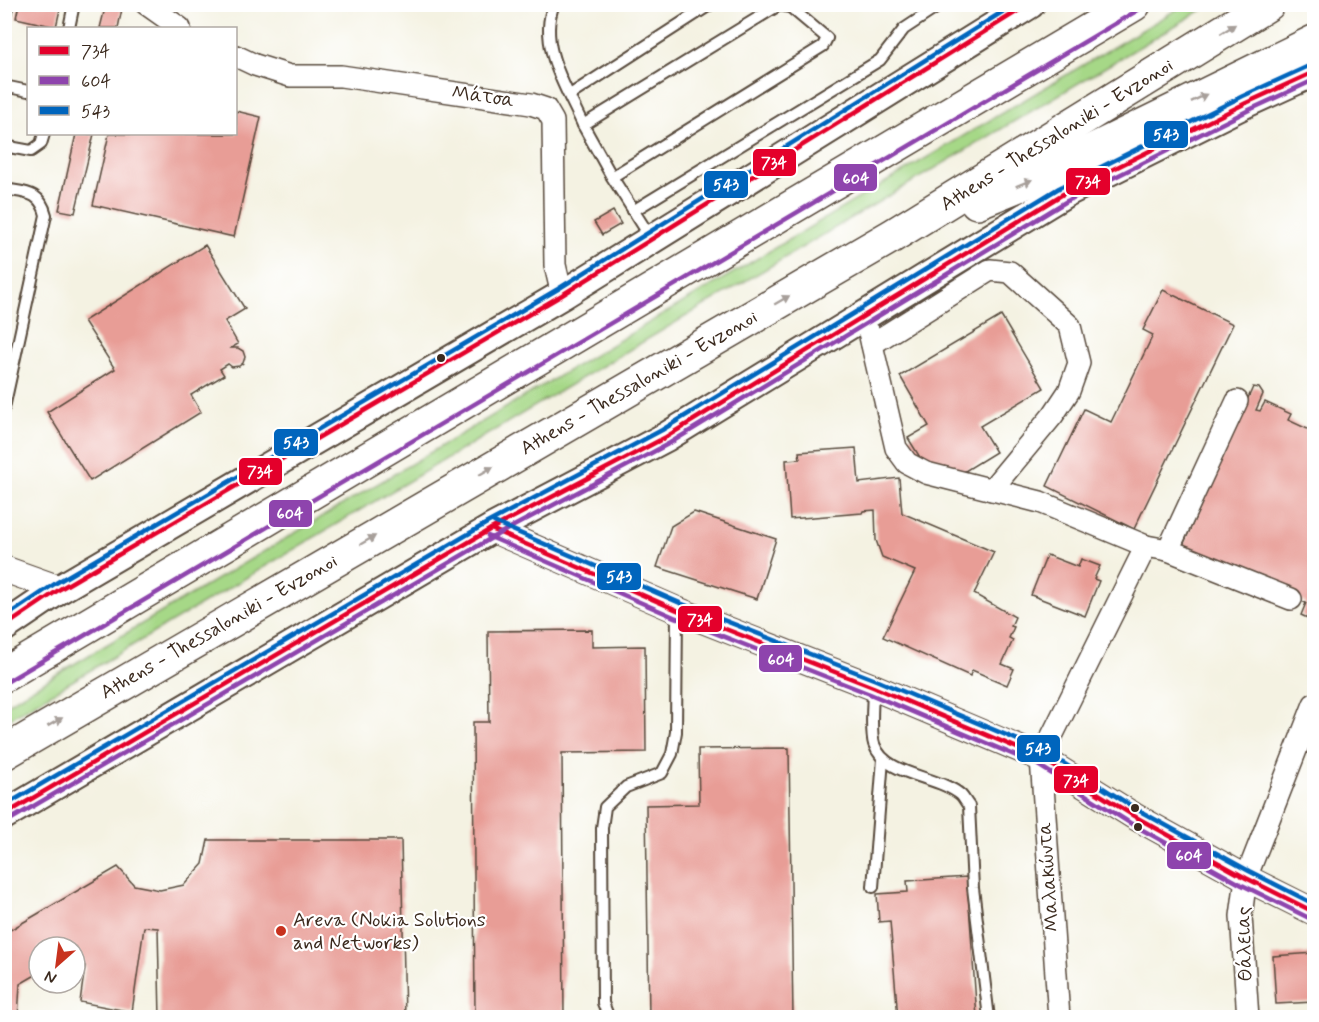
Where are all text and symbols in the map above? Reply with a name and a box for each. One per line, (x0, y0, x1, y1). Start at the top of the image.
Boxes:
one-way arrow (1220, 24, 1236, 35)
legend (27, 27, 237, 135)
text: 734 (81, 40, 111, 64)
street label: Athens - Thessaloniki - Evzonoi (935, 52, 1179, 218)
text: 604 (81, 70, 112, 94)
street label: Μάτσα (450, 79, 516, 115)
one-way arrow (1191, 93, 1208, 102)
text: 543 (81, 100, 110, 124)
line badge: 543 (1143, 120, 1189, 149)
text: 543 (1153, 125, 1179, 146)
line badge: 734 (752, 148, 797, 177)
text: 734 (761, 153, 788, 174)
line badge: 604 (833, 163, 878, 192)
line badge: 734 (1065, 167, 1111, 196)
text: 604 (843, 169, 870, 190)
line badge: 543 (703, 170, 749, 199)
text: 734 (1075, 172, 1102, 193)
text: 543 (713, 175, 739, 196)
one-way arrow (1015, 178, 1033, 187)
one-way arrow (774, 294, 790, 305)
street label: Athens - Thessaloniki - Evzonoi (515, 304, 763, 462)
unlabelled marker (435, 352, 447, 364)
line badge: 543 (273, 428, 319, 457)
text: 543 (283, 433, 309, 454)
line badge: 734 (238, 457, 283, 486)
text: 734 (247, 462, 274, 483)
one-way arrow (478, 466, 495, 476)
line badge: 604 (268, 499, 313, 528)
text: 604 (277, 504, 304, 525)
one-way arrow (360, 534, 376, 545)
street label: Athens - Thessaloniki - Evzonoi (95, 548, 343, 706)
line badge: 543 (596, 562, 642, 591)
text: 543 (606, 567, 632, 588)
line badge: 734 (677, 605, 723, 633)
text: 734 (687, 610, 714, 631)
line badge: 604 (758, 644, 803, 673)
text: 604 (768, 650, 795, 671)
one-way arrow (46, 718, 63, 728)
line badge: 543 (1016, 734, 1061, 763)
text: 543 (1025, 739, 1051, 760)
line badge: 734 (1053, 765, 1099, 794)
text: 734 (1063, 771, 1090, 792)
unlabelled marker (1129, 802, 1141, 814)
street label: Μαλακώντα (1032, 821, 1066, 933)
unlabelled marker (1132, 821, 1144, 833)
line badge: 604 (1166, 841, 1212, 870)
text: 604 (1176, 846, 1203, 867)
street label: Θάλειας (1230, 906, 1260, 982)
place label: Areva (Nokia Solutions and Networks) (293, 907, 486, 957)
marker: Areva (Nokia Solutions and Networks) (274, 924, 288, 938)
north arrow (27, 935, 87, 995)
text: N (41, 965, 60, 989)

